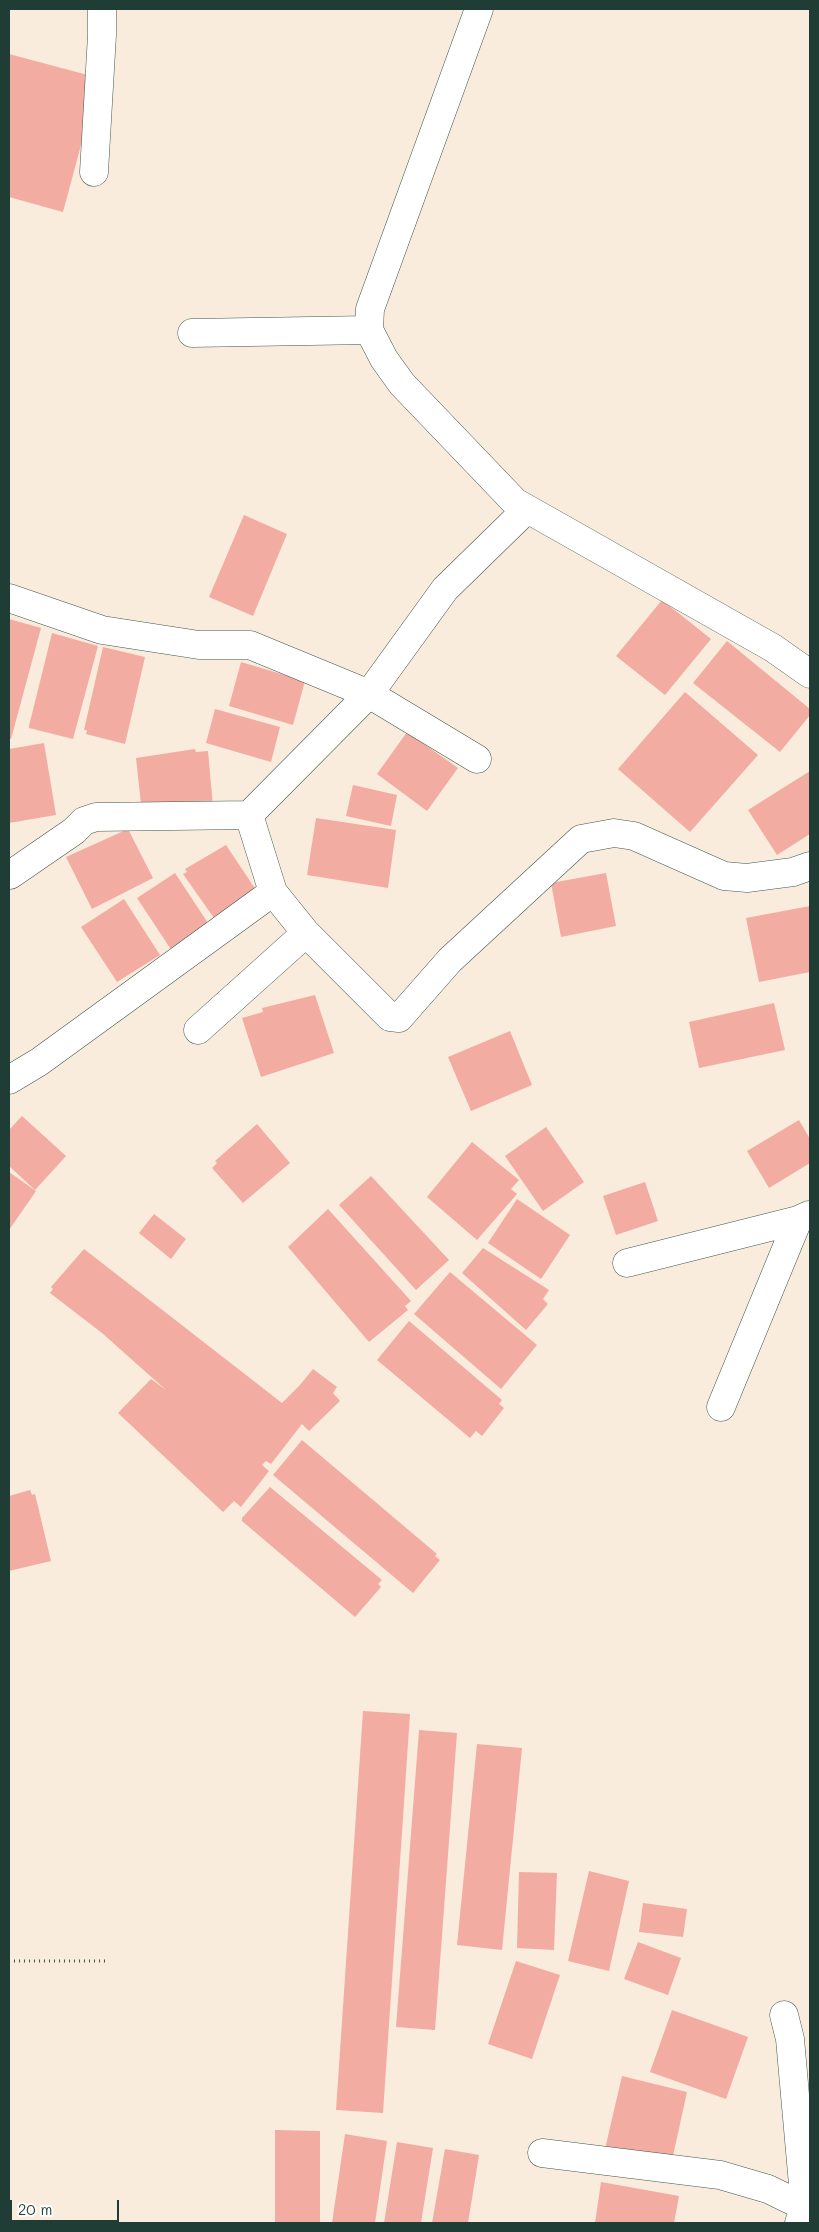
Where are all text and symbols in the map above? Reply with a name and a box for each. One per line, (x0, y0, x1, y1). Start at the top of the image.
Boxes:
scale bar (12, 2190, 121, 2222)
text: 20 m (18, 2199, 52, 2219)

